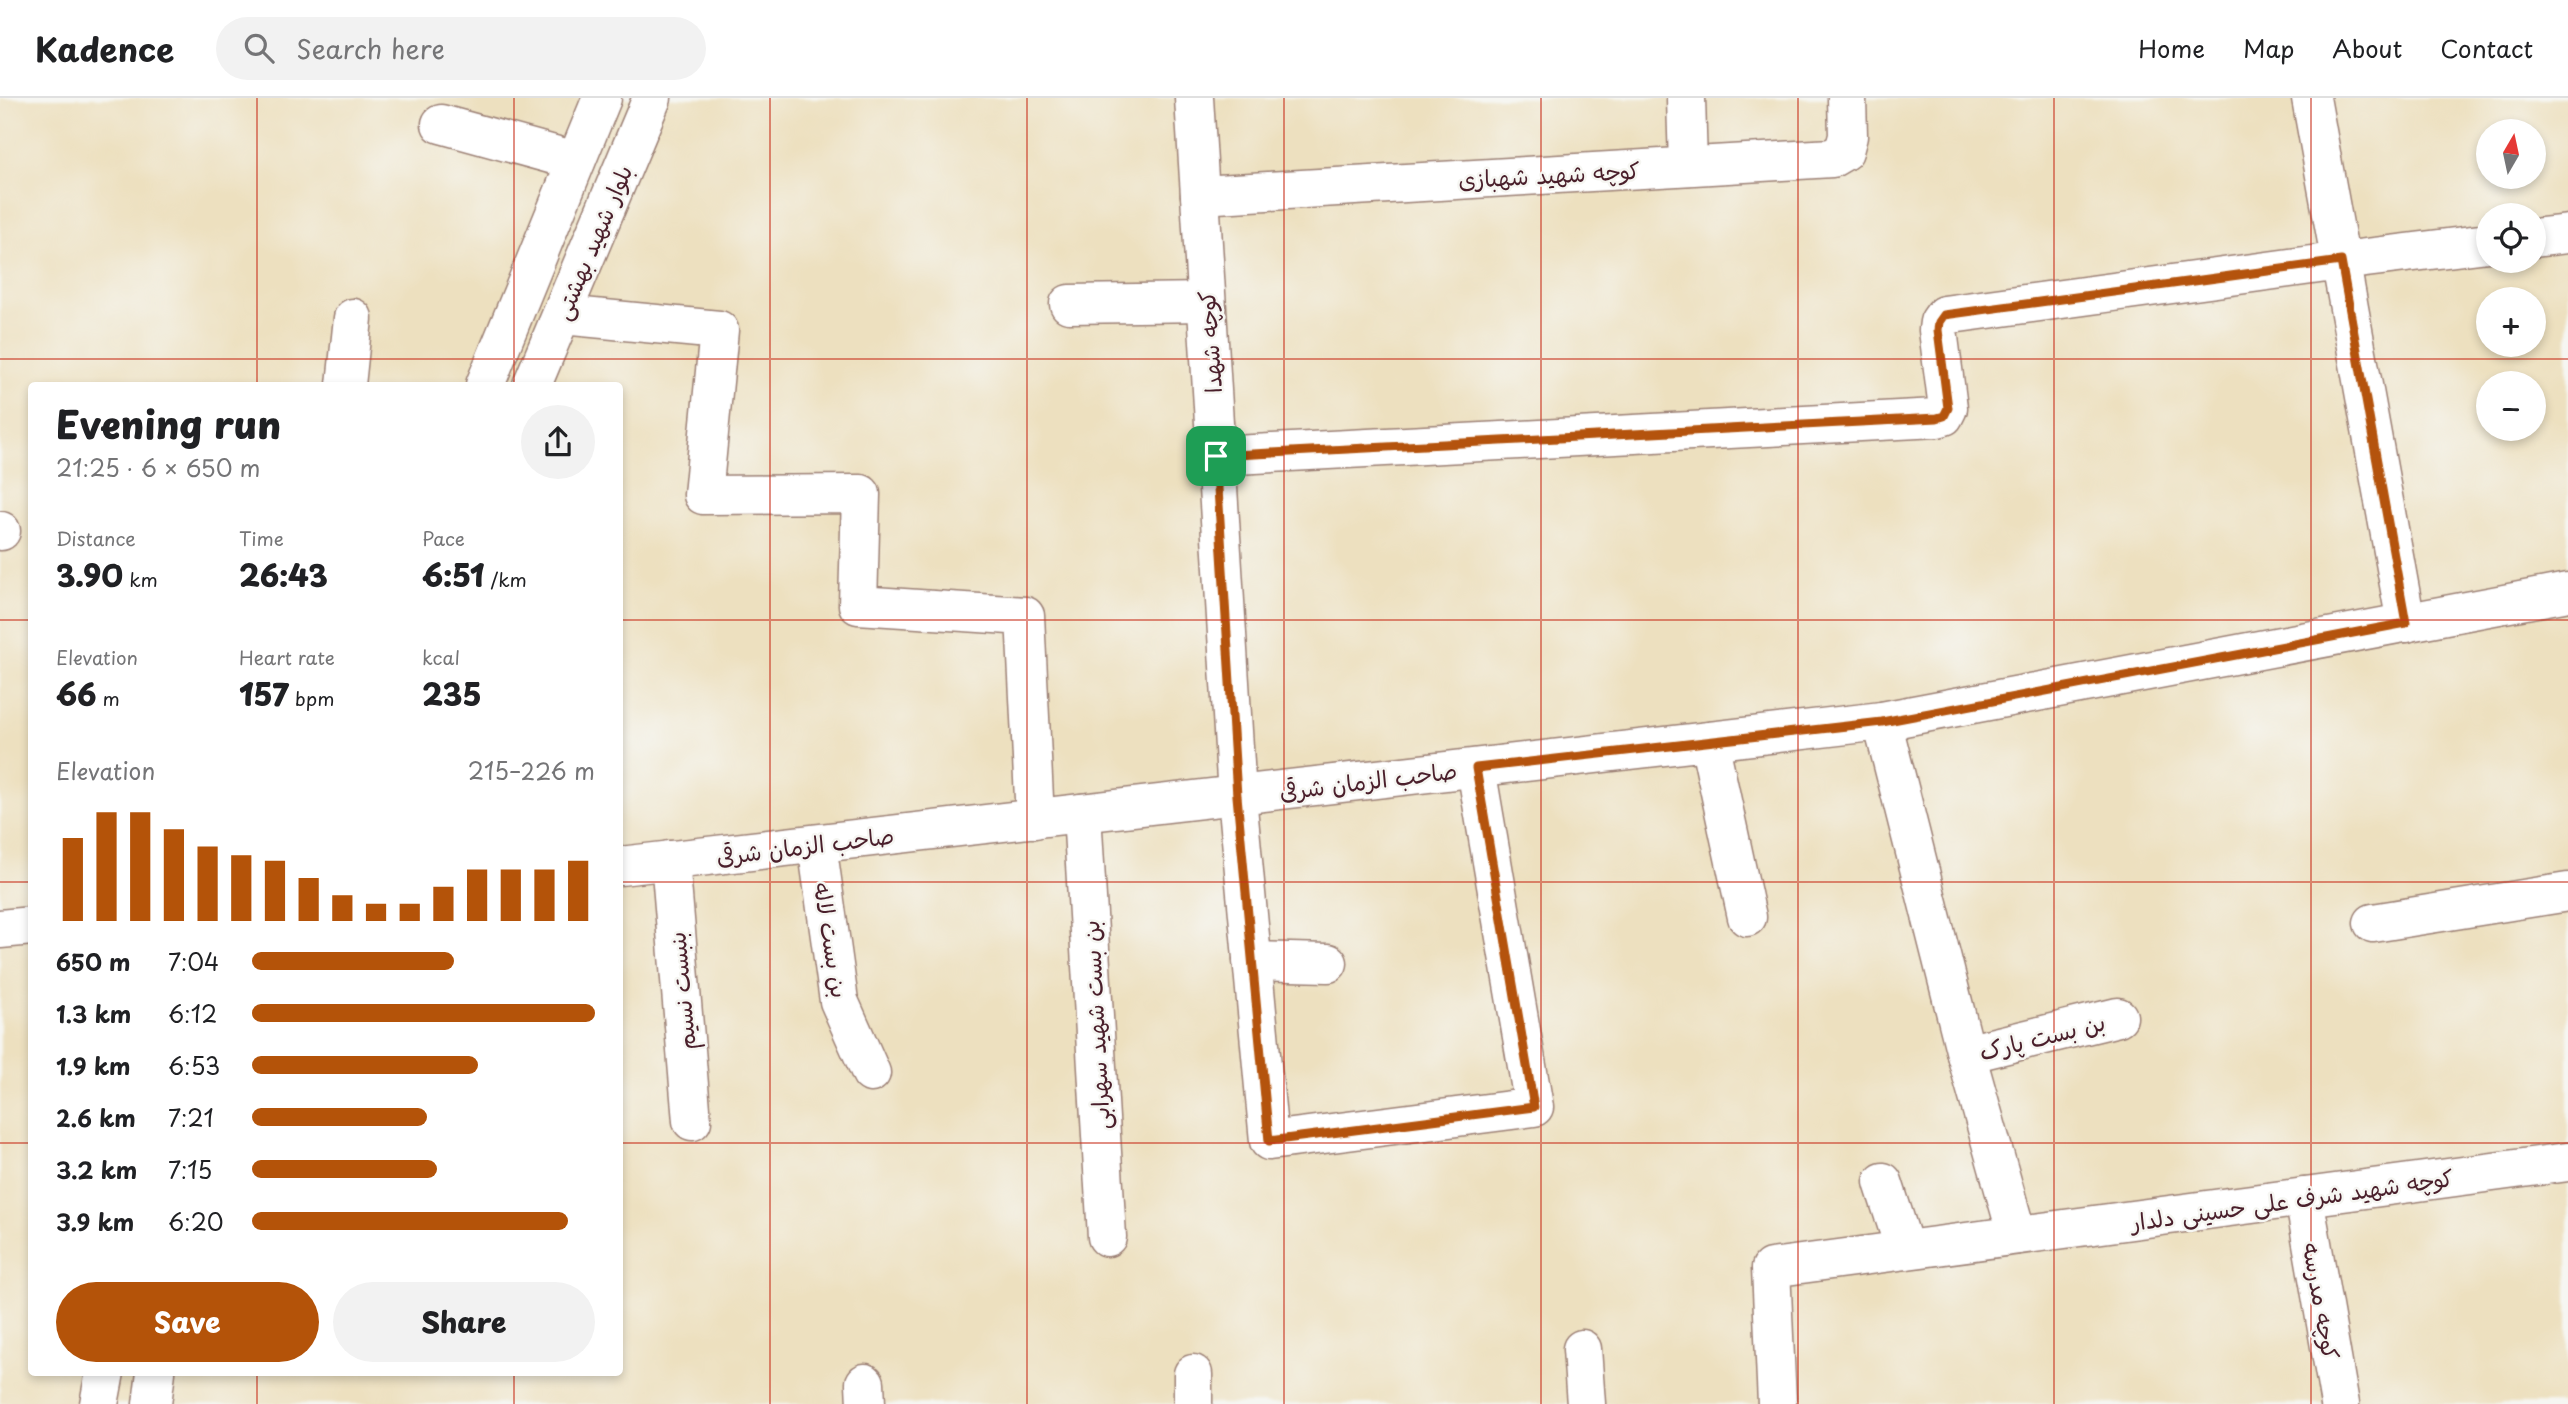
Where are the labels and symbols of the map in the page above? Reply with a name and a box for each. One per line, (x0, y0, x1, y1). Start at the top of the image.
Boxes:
north arrow (2476, 119, 2546, 189)
street label: کوچه شهید شهبازی (1457, 152, 1641, 196)
street label: بلوار شهید بهشتی (544, 159, 640, 325)
street label: کوچه شهدا (1188, 289, 1230, 394)
pin (1186, 426, 1246, 486)
street label: صاحب الزمان شرقی (1277, 752, 1459, 808)
street label: صاحب الزمان شرقی (714, 817, 896, 873)
street label: بن بست لاله (806, 880, 858, 1000)
street label: بن بست شهید سهرابی (1072, 919, 1118, 1131)
street label: بنبست نسیم (658, 930, 706, 1052)
street label: بن بست پارک (1975, 1003, 2109, 1069)
street label: کوچه شهید شرف علی حسینی دلدار (2127, 1159, 2456, 1239)
street label: کوچه مدرسه (2295, 1240, 2349, 1362)

